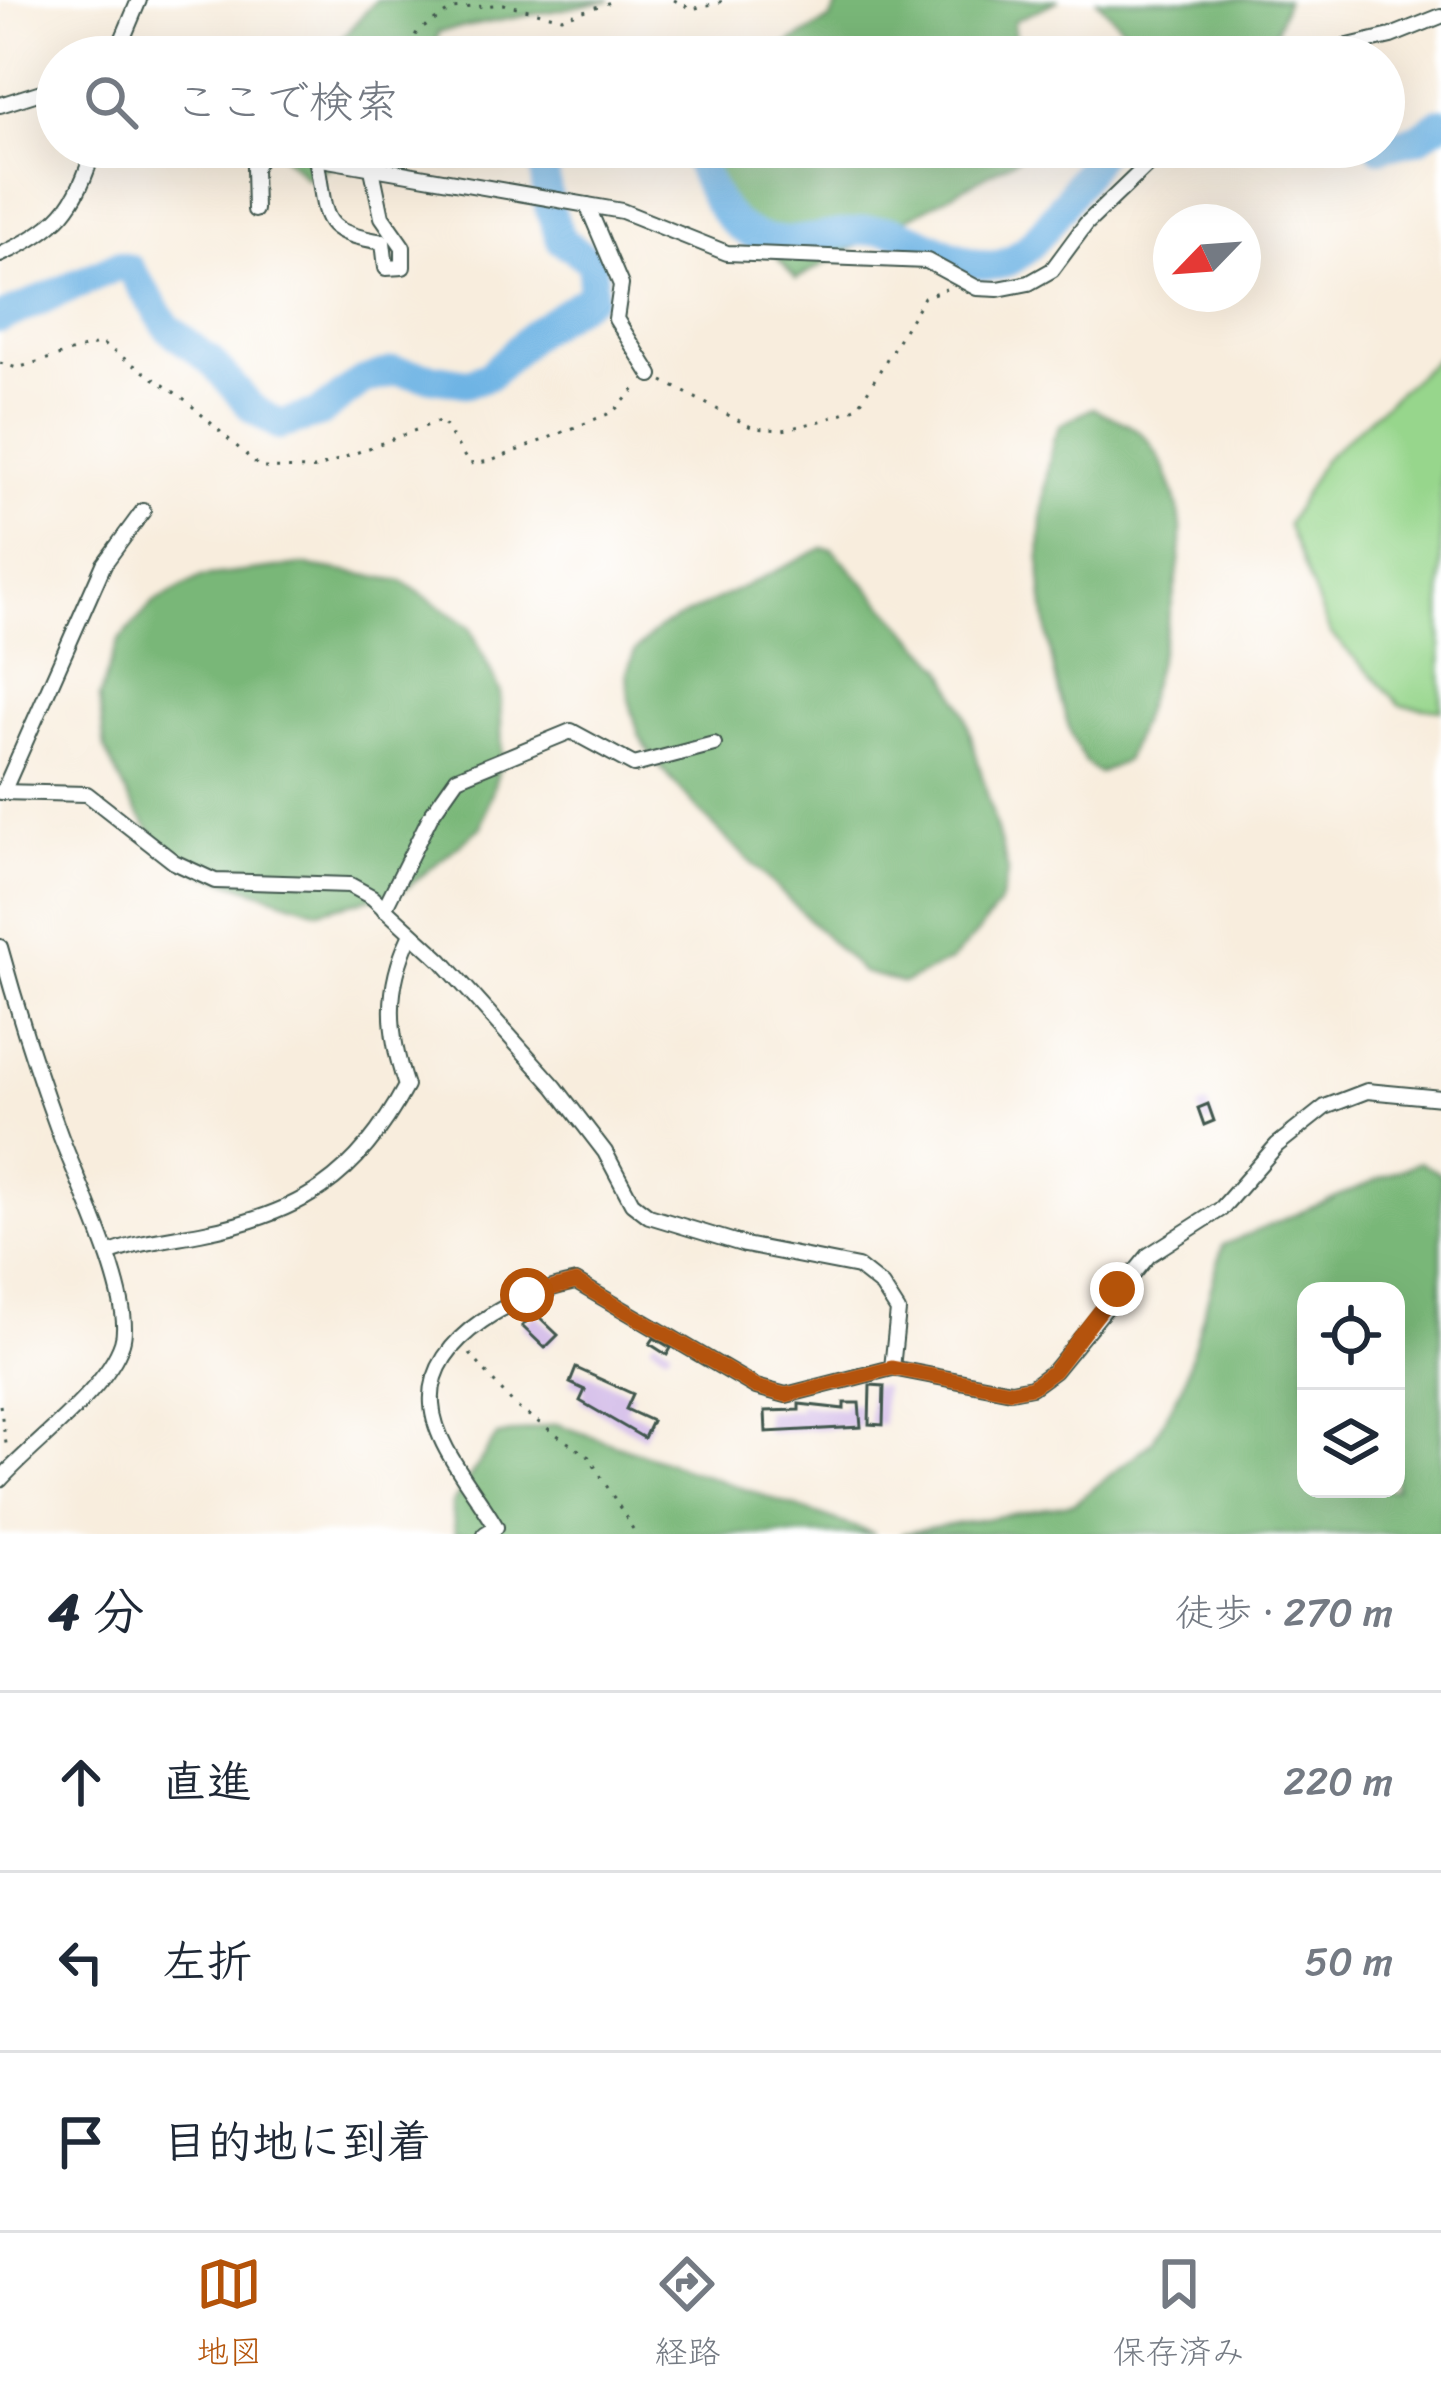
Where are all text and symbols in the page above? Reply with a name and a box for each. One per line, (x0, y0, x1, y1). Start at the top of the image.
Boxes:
search box (36, 36, 1405, 168)
text: ここで検索 (174, 62, 399, 142)
icon: search (78, 69, 144, 135)
north arrow (1153, 204, 1261, 312)
route end (1090, 1262, 1144, 1316)
route start (500, 1268, 554, 1322)
map controls (1297, 1282, 1405, 1498)
button: locate (1297, 1282, 1405, 1390)
button: layers (1297, 1390, 1405, 1498)
text: 4 分 (48, 1567, 144, 1657)
text: 徒歩 · 270 m (1175, 1578, 1393, 1647)
text: 直進 (162, 1742, 252, 1822)
text: 220 m (1283, 1747, 1393, 1816)
icon: ahead (48, 1749, 114, 1815)
text: 左折 (162, 1922, 252, 2002)
text: 50 m (1304, 1927, 1393, 1996)
icon: left (48, 1929, 114, 1995)
text: 目的地に到着 (162, 2102, 432, 2182)
icon: arrive (48, 2109, 114, 2175)
tab: 地図 (196, 2251, 262, 2381)
tab: 経路 (654, 2251, 720, 2381)
tab: 保存済み (1113, 2251, 1245, 2381)

